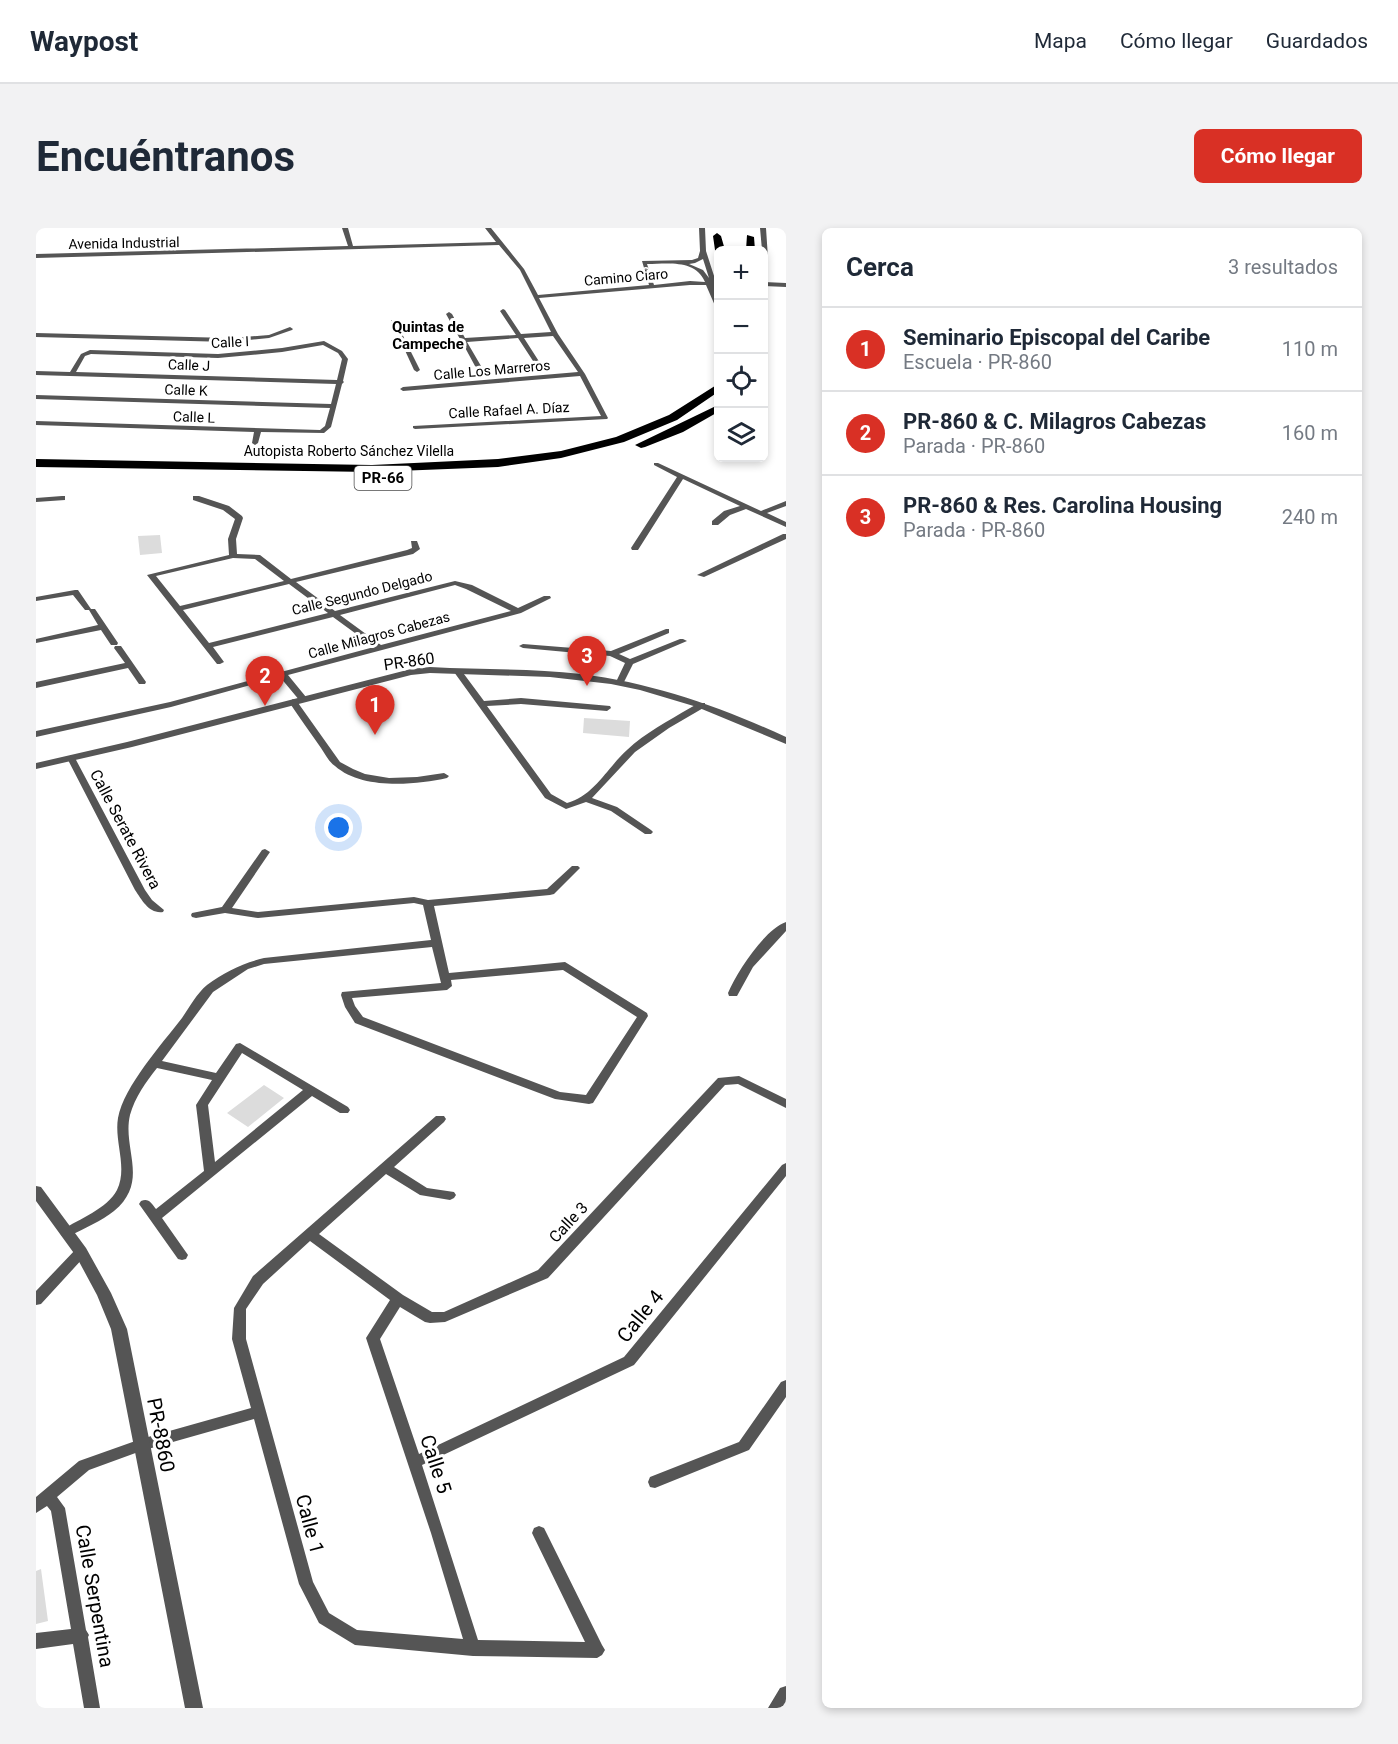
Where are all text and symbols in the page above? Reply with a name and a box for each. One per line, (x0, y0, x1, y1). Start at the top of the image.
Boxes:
text: Waypost (30, 25, 138, 58)
text: Mapa (1034, 29, 1087, 53)
text: Cómo llegar (1120, 29, 1233, 53)
text: Guardados (1266, 29, 1368, 53)
button: Cómo llegar (1194, 129, 1362, 183)
text: Encuéntranos (36, 132, 295, 181)
street label: Avenida Industrial (68, 234, 180, 252)
map controls (714, 246, 768, 462)
button: + (714, 246, 768, 300)
text: Cerca (846, 252, 914, 282)
text: 3 resultados (1228, 255, 1338, 279)
street label: Camino Ciaro (583, 265, 669, 289)
button: − (714, 300, 768, 354)
district label: Quintas de Campeche (392, 318, 464, 353)
text: Seminario Episcopal del Caribe (903, 325, 1210, 350)
street label: Calle I (210, 333, 250, 351)
text: 1 (860, 337, 871, 361)
text: 110 m (1282, 337, 1338, 361)
text: Escuela · PR-860 (903, 350, 1052, 374)
button: locate (714, 354, 768, 408)
street label: Calle J (168, 356, 210, 374)
street label: Calle Los Marreros (433, 357, 551, 383)
street label: Calle K (164, 381, 208, 399)
street label: Calle Rafael A. Díaz (448, 399, 570, 421)
street label: Calle L (173, 408, 216, 426)
button: layers (714, 408, 768, 462)
text: PR-860 & C. Milagros Cabezas (903, 409, 1206, 434)
text: 2 (860, 421, 871, 445)
text: 160 m (1282, 421, 1338, 445)
text: Parada · PR-860 (903, 434, 1045, 458)
street label: Autopista Roberto Sánchez Vilella (244, 443, 454, 459)
road number: PR-66 (354, 466, 412, 490)
text: PR-860 & Res. Carolina Housing (903, 493, 1222, 518)
text: 3 (860, 505, 871, 529)
text: 240 m (1282, 505, 1338, 529)
text: Parada · PR-860 (903, 518, 1045, 542)
street label: Calle Segundo Delgado (290, 568, 434, 618)
street label: Calle Milagros Cabezas (306, 608, 452, 662)
pin: 3 (568, 636, 606, 686)
street label: PR-860 (382, 649, 436, 674)
pin: 2 (246, 656, 284, 706)
pin: 1 (356, 686, 394, 735)
street label: Calle Serate Rivera (86, 766, 165, 892)
your location (324, 813, 353, 842)
street label: Calle 3 (545, 1198, 592, 1246)
street label: Calle 4 (612, 1285, 668, 1347)
street label: PR-8860 (142, 1396, 180, 1474)
street label: Calle 5 (415, 1432, 457, 1496)
street label: Calle 1 (291, 1492, 329, 1556)
street label: Calle Serpentina (71, 1523, 119, 1669)

